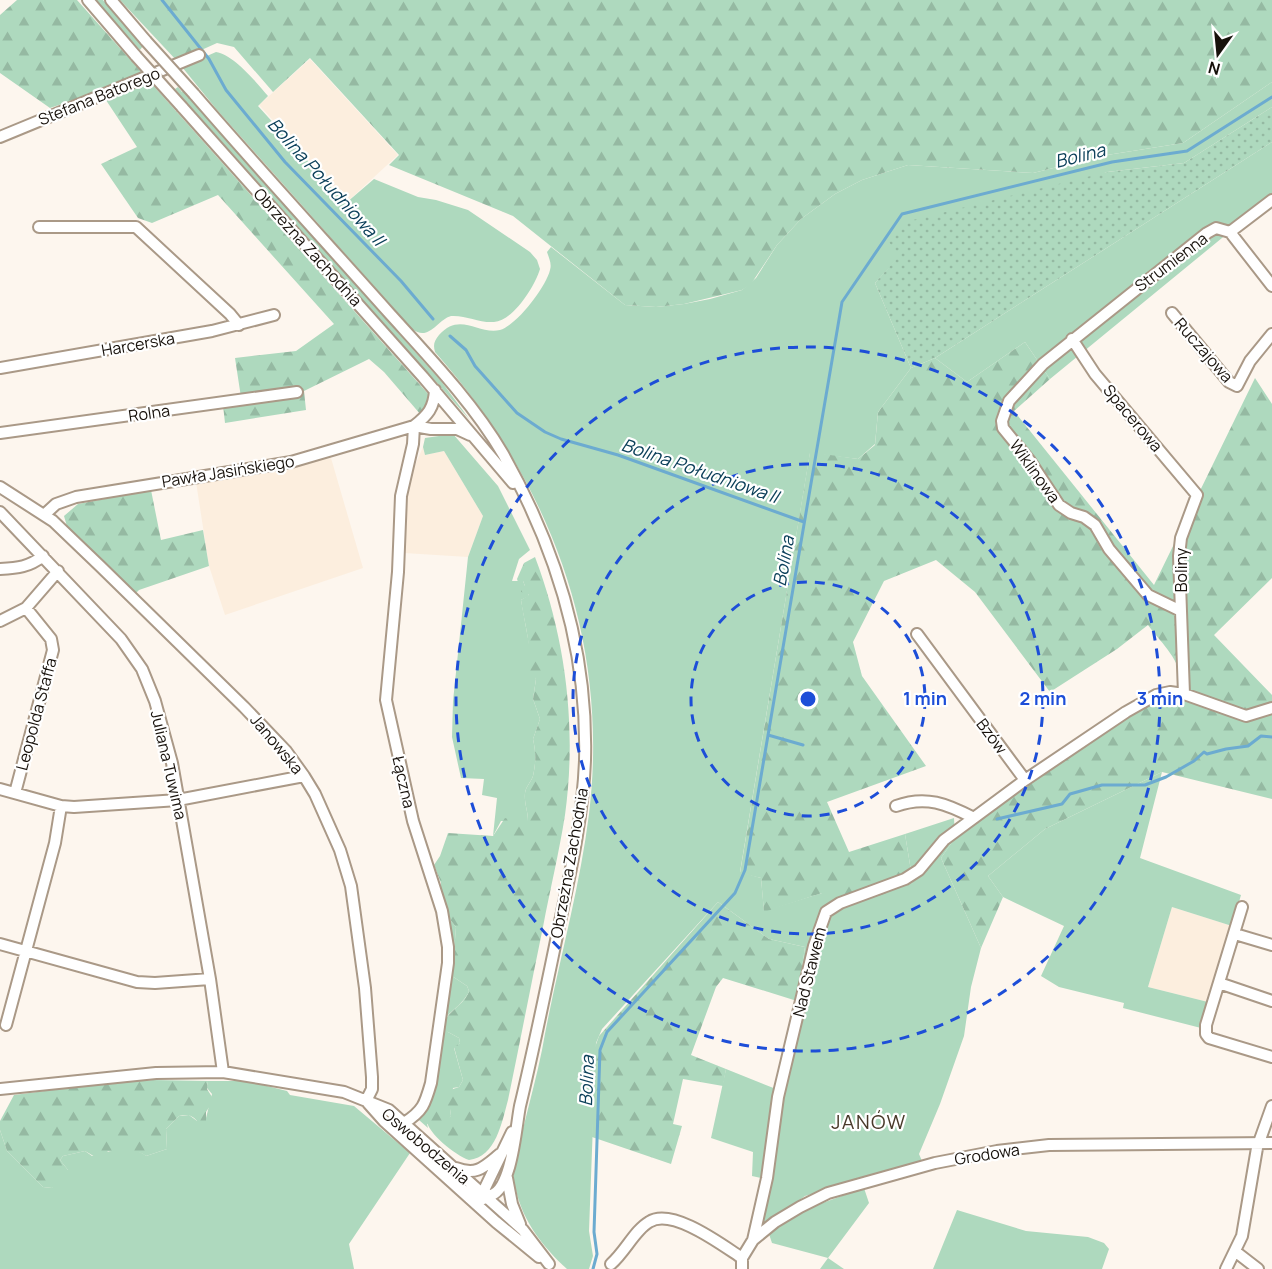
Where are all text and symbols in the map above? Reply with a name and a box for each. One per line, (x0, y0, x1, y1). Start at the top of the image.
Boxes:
north arrow (1188, 24, 1248, 84)
text: N (1206, 56, 1223, 81)
street label: Stefana Batorego (35, 62, 163, 130)
water label: Bolina Południowa II (263, 112, 393, 253)
water label: Bolina (1052, 137, 1108, 173)
street label: Obrzeżna Zachodnia (249, 183, 367, 311)
street label: Strumienna (1130, 227, 1212, 297)
street label: Ruczajowa (1170, 313, 1238, 387)
street label: Harcerska (100, 327, 176, 361)
street label: Spacerowa (1098, 380, 1168, 456)
street label: Rolna (127, 399, 171, 427)
water label: Bolina Południowa II (619, 432, 785, 509)
street label: Wiklinowa (1005, 435, 1065, 507)
street label: Pawła Jasińskiego (160, 450, 296, 492)
water label: Bolina (767, 533, 799, 588)
street label: Boliny (1170, 547, 1192, 592)
street label: Leopolda Staffa (10, 655, 62, 773)
text: 1 min (903, 686, 947, 710)
text: 2 min (1020, 686, 1066, 710)
text: 3 min (1137, 686, 1183, 710)
centre of rings (798, 689, 818, 709)
street label: Juliana Tuwima (146, 708, 192, 822)
street label: Janowska (245, 709, 309, 779)
street label: Bzów (971, 714, 1013, 758)
street label: Łączna (387, 754, 421, 810)
street label: Obrzeżna Zachodnia (545, 786, 593, 940)
street label: Nad Stawem (787, 925, 831, 1019)
water label: Bolina (573, 1054, 599, 1107)
street label: Oswobodzenia (377, 1103, 475, 1189)
district label: JANÓW (831, 1108, 907, 1135)
street label: Grodowa (953, 1138, 1021, 1170)

